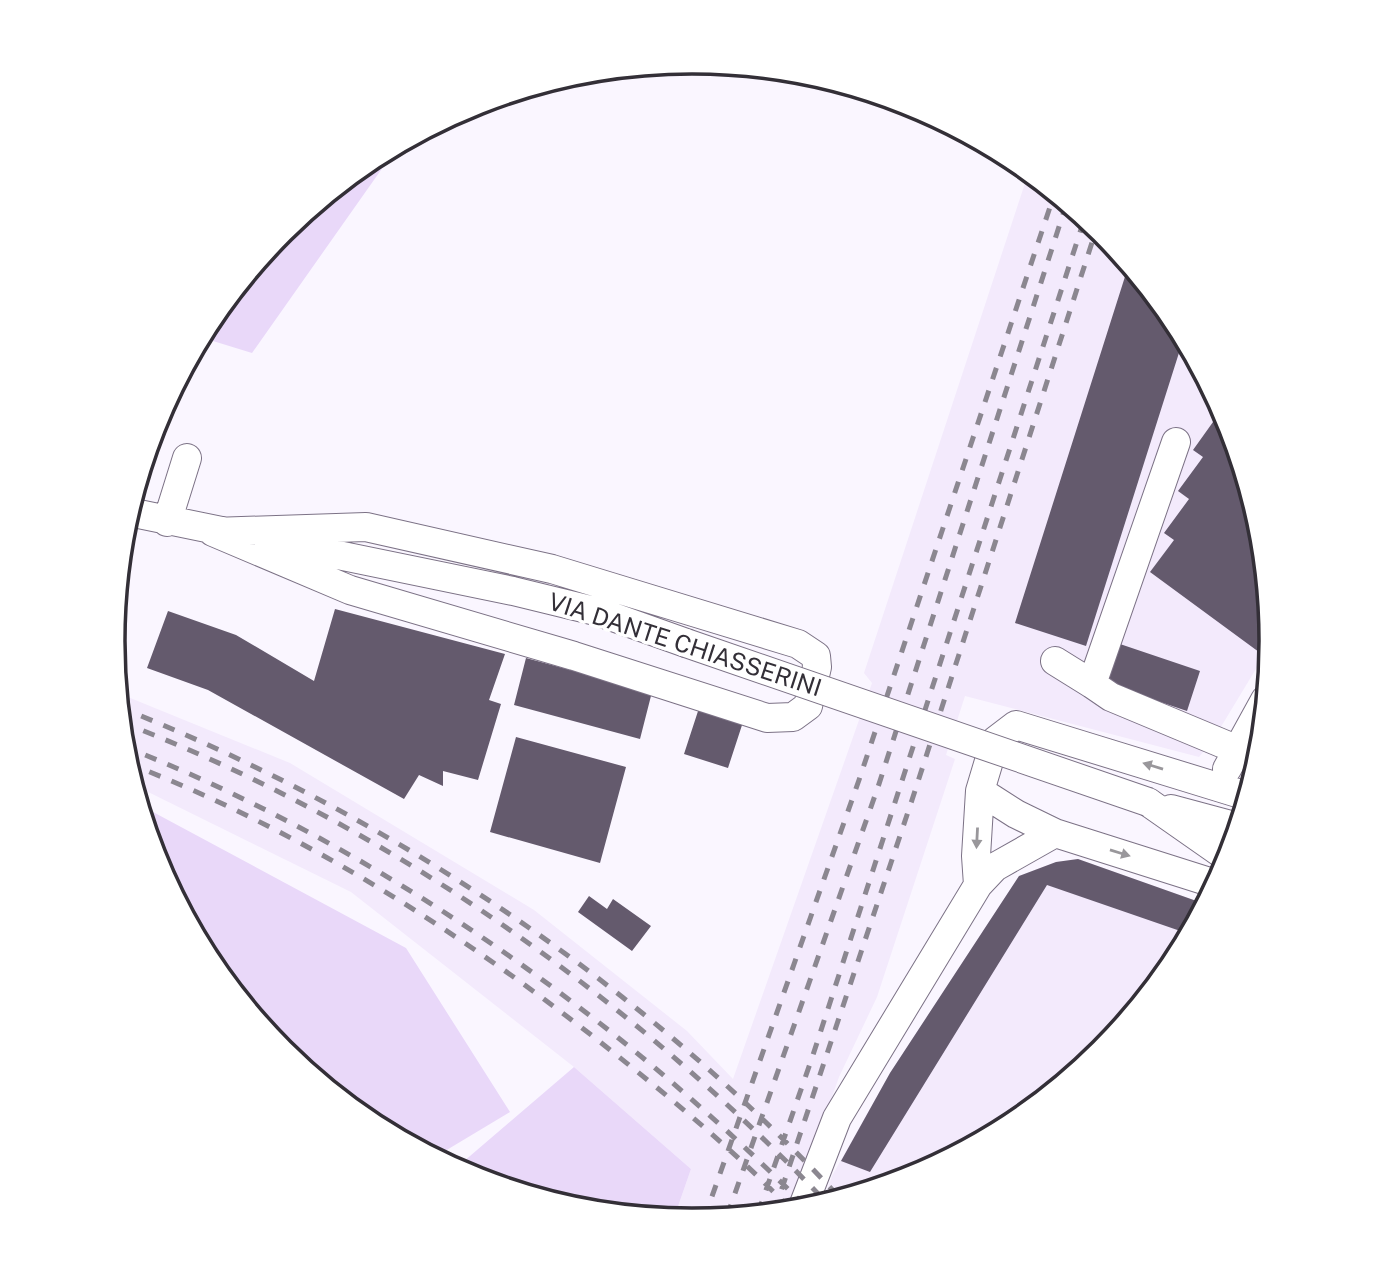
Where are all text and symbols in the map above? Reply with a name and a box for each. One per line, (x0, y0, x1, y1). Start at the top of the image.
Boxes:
street label: VIA DANTE CHIASSERINI (545, 587, 825, 701)
one-way arrow (1142, 760, 1163, 771)
one-way arrow (972, 827, 983, 849)
one-way arrow (1110, 849, 1131, 859)

